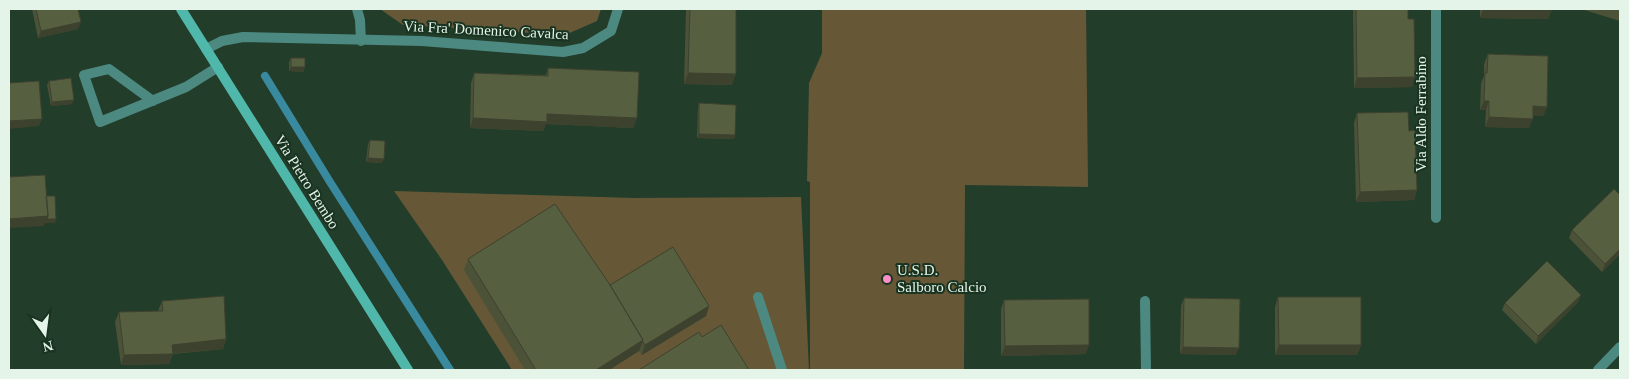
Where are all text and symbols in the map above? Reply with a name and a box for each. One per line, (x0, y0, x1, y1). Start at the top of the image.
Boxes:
street label: Via Fra' Domenico Cavalca (403, 18, 569, 42)
street label: Via Aldo Ferrabino (1413, 56, 1429, 172)
street label: Via Pietro Bembo (272, 132, 342, 232)
place label: U.S.D. Salboro Calcio (897, 262, 987, 295)
marker: U.S.D. Salboro Calcio (881, 273, 893, 285)
north arrow (20, 309, 70, 359)
text: N (41, 338, 55, 355)

